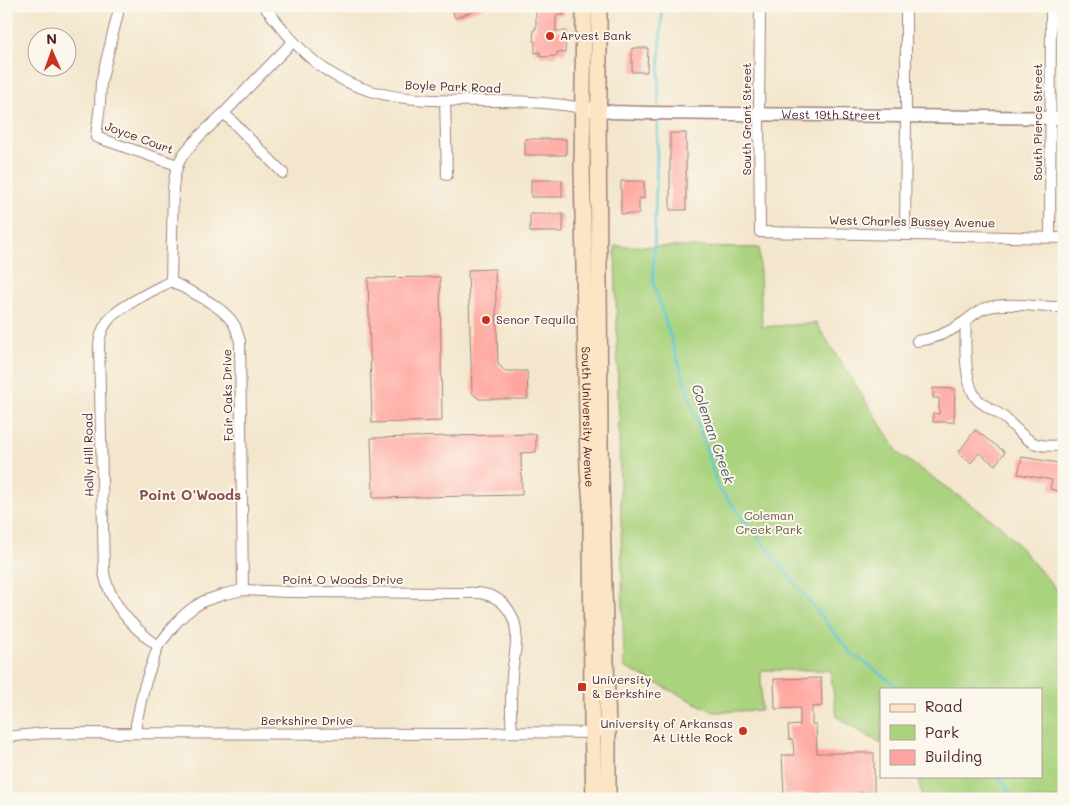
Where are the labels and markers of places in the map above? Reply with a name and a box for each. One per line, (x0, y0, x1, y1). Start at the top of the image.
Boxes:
place label: Arvest Bank (560, 27, 631, 43)
marker: Arvest Bank (544, 30, 556, 42)
place label: Senor Tequila (496, 311, 576, 327)
marker: Senor Tequila (480, 314, 492, 326)
place label: University & Berkshire (592, 671, 662, 701)
marker: University & Berkshire (576, 681, 588, 693)
place label: University of Arkansas At Little Rock (600, 715, 733, 745)
marker: University of Arkansas At Little Rock (737, 725, 749, 737)

